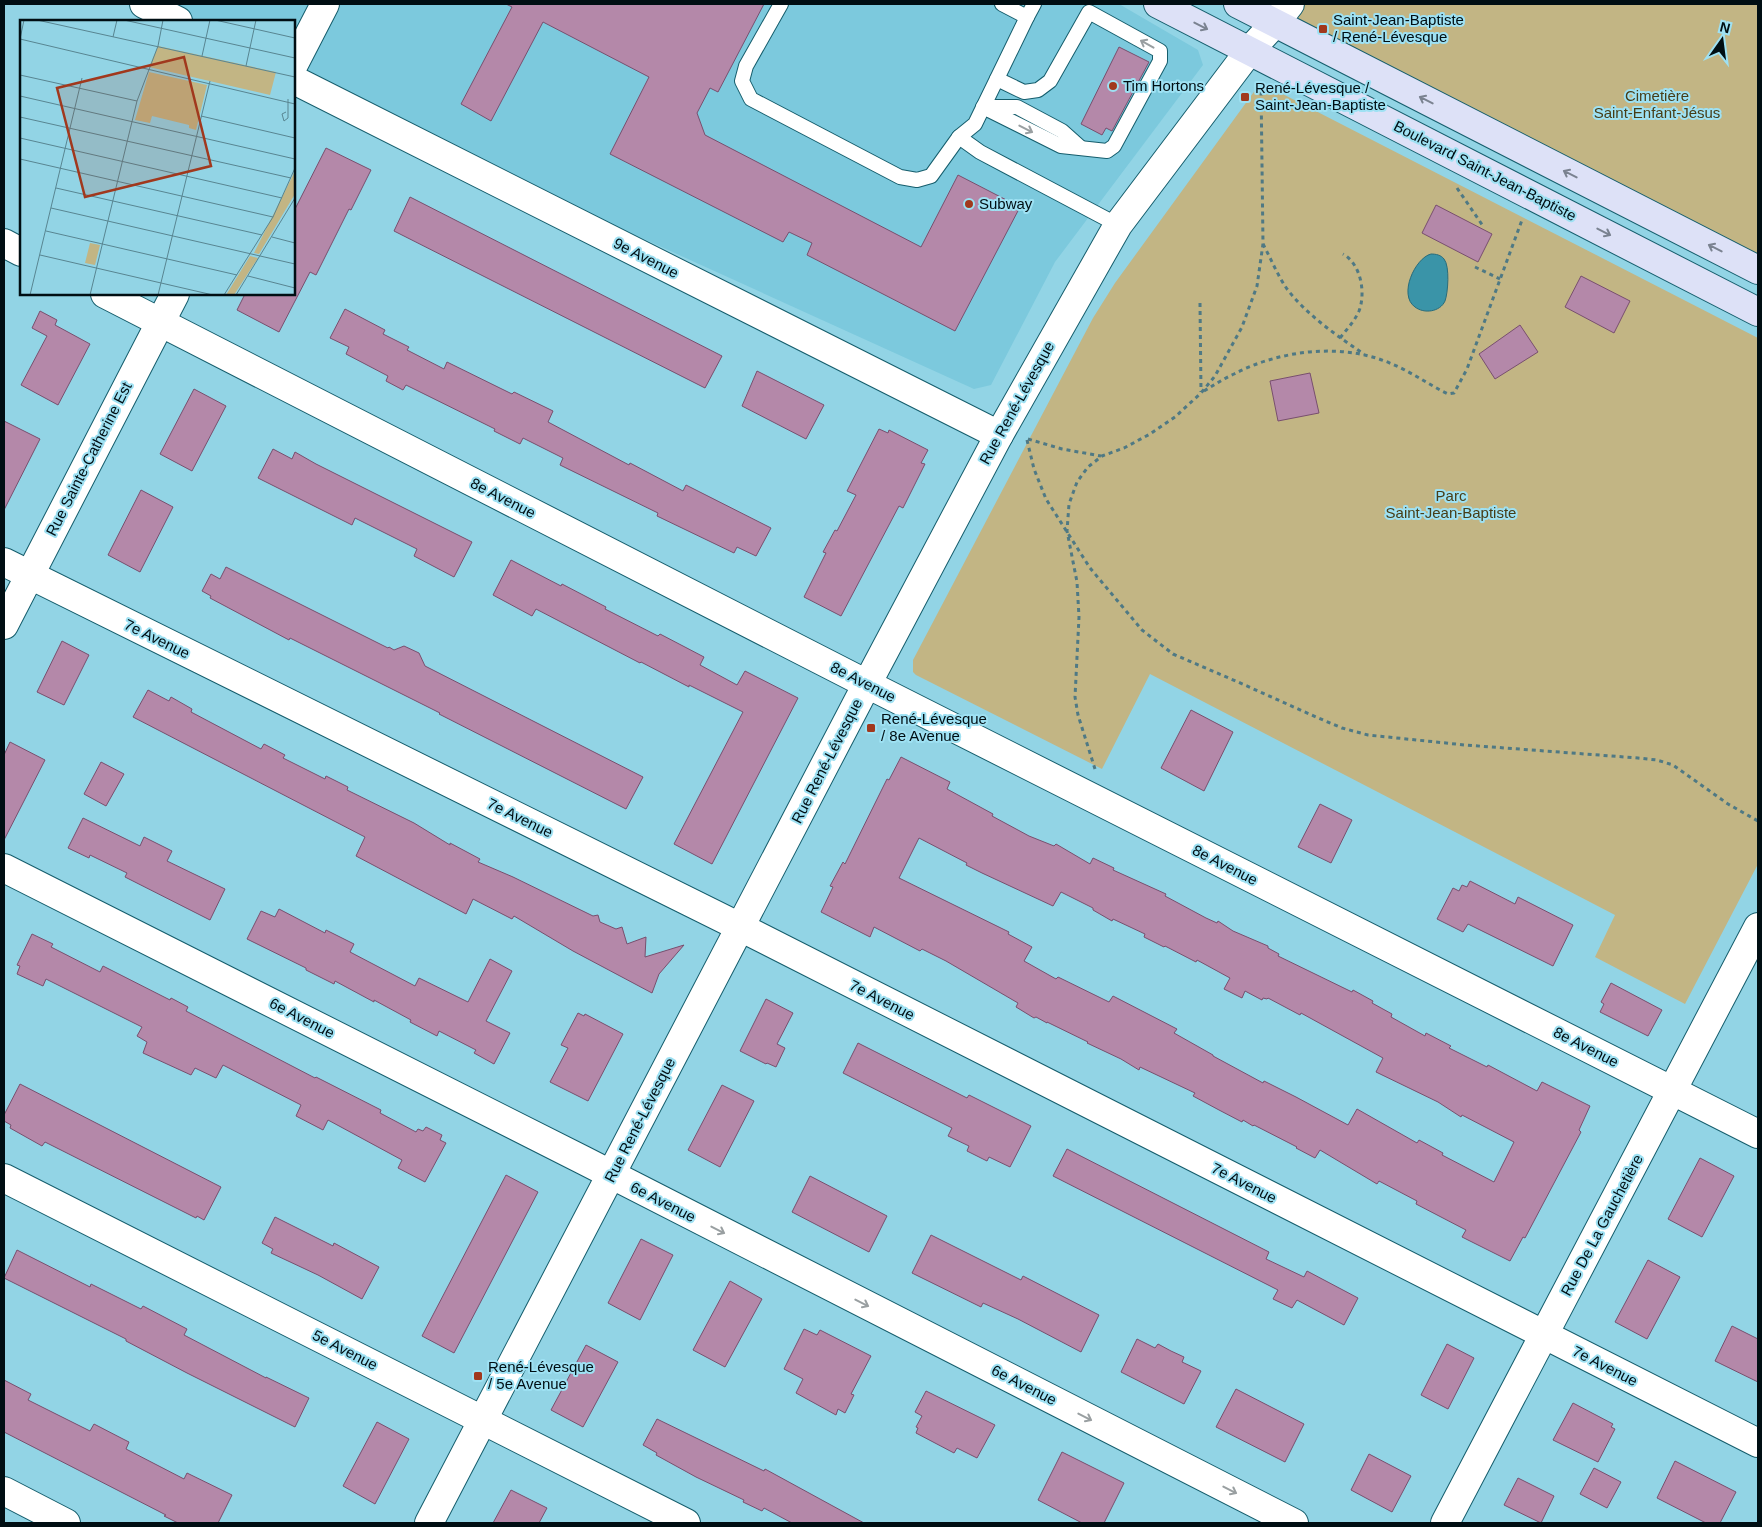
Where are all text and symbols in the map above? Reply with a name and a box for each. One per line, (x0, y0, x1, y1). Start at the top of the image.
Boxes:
place label: Saint-Jean-Baptiste / René-Lévesque (1333, 11, 1464, 45)
north arrow (1697, 15, 1747, 65)
text: N (1718, 18, 1732, 36)
inset map (20, 20, 295, 295)
one-way arrow (1194, 21, 1209, 31)
marker: Saint-Jean-Baptiste / René-Lévesque (1317, 23, 1329, 35)
one-way arrow (1140, 38, 1155, 48)
place label: Tim Hortons (1123, 77, 1204, 94)
place label: René-Lévesque / Saint-Jean-Baptiste (1255, 79, 1386, 113)
marker: Tim Hortons (1107, 80, 1119, 92)
park label: Cimetière Saint-Enfant-Jésus (1594, 87, 1720, 121)
marker: René-Lévesque / Saint-Jean-Baptiste (1239, 91, 1251, 103)
one-way arrow (1418, 95, 1433, 105)
street label: Boulevard Saint-Jean-Baptiste (1391, 117, 1579, 224)
one-way arrow (1019, 124, 1034, 134)
one-way arrow (1563, 169, 1578, 178)
place label: Subway (979, 195, 1033, 212)
marker: Subway (963, 198, 975, 210)
one-way arrow (1597, 227, 1612, 237)
street label: 9e Avenue (611, 234, 682, 281)
one-way arrow (1708, 243, 1723, 252)
street label: Rue René-Lévesque (976, 338, 1057, 467)
street label: Rue Sainte-Catherine Est (42, 378, 135, 538)
street label: 8e Avenue (468, 474, 539, 521)
park label: Parc Saint-Jean-Baptiste (1386, 487, 1516, 521)
street label: 7e Avenue (122, 615, 193, 662)
street label: 8e Avenue (828, 658, 899, 705)
street label: Rue René-Lévesque (788, 696, 865, 826)
place label: René-Lévesque / 8e Avenue (881, 710, 987, 744)
marker: René-Lévesque / 8e Avenue (865, 722, 877, 734)
street label: 7e Avenue (485, 794, 556, 841)
street label: 8e Avenue (1190, 841, 1261, 888)
street label: 7e Avenue (847, 976, 918, 1023)
street label: 6e Avenue (267, 994, 338, 1041)
street label: 8e Avenue (1551, 1023, 1622, 1070)
street label: Rue René-Lévesque (601, 1055, 678, 1185)
street label: Rue De La Gauchetière (1557, 1151, 1646, 1298)
street label: 7e Avenue (1209, 1159, 1280, 1206)
street label: 6e Avenue (628, 1178, 699, 1225)
one-way arrow (710, 1225, 725, 1235)
one-way arrow (855, 1298, 870, 1308)
street label: 5e Avenue (310, 1326, 381, 1373)
street label: 7e Avenue (1570, 1342, 1641, 1389)
place label: René-Lévesque / 5e Avenue (488, 1358, 594, 1392)
street label: 6e Avenue (989, 1361, 1060, 1408)
marker: René-Lévesque / 5e Avenue (472, 1370, 484, 1382)
one-way arrow (1077, 1413, 1092, 1422)
one-way arrow (1222, 1486, 1237, 1495)

